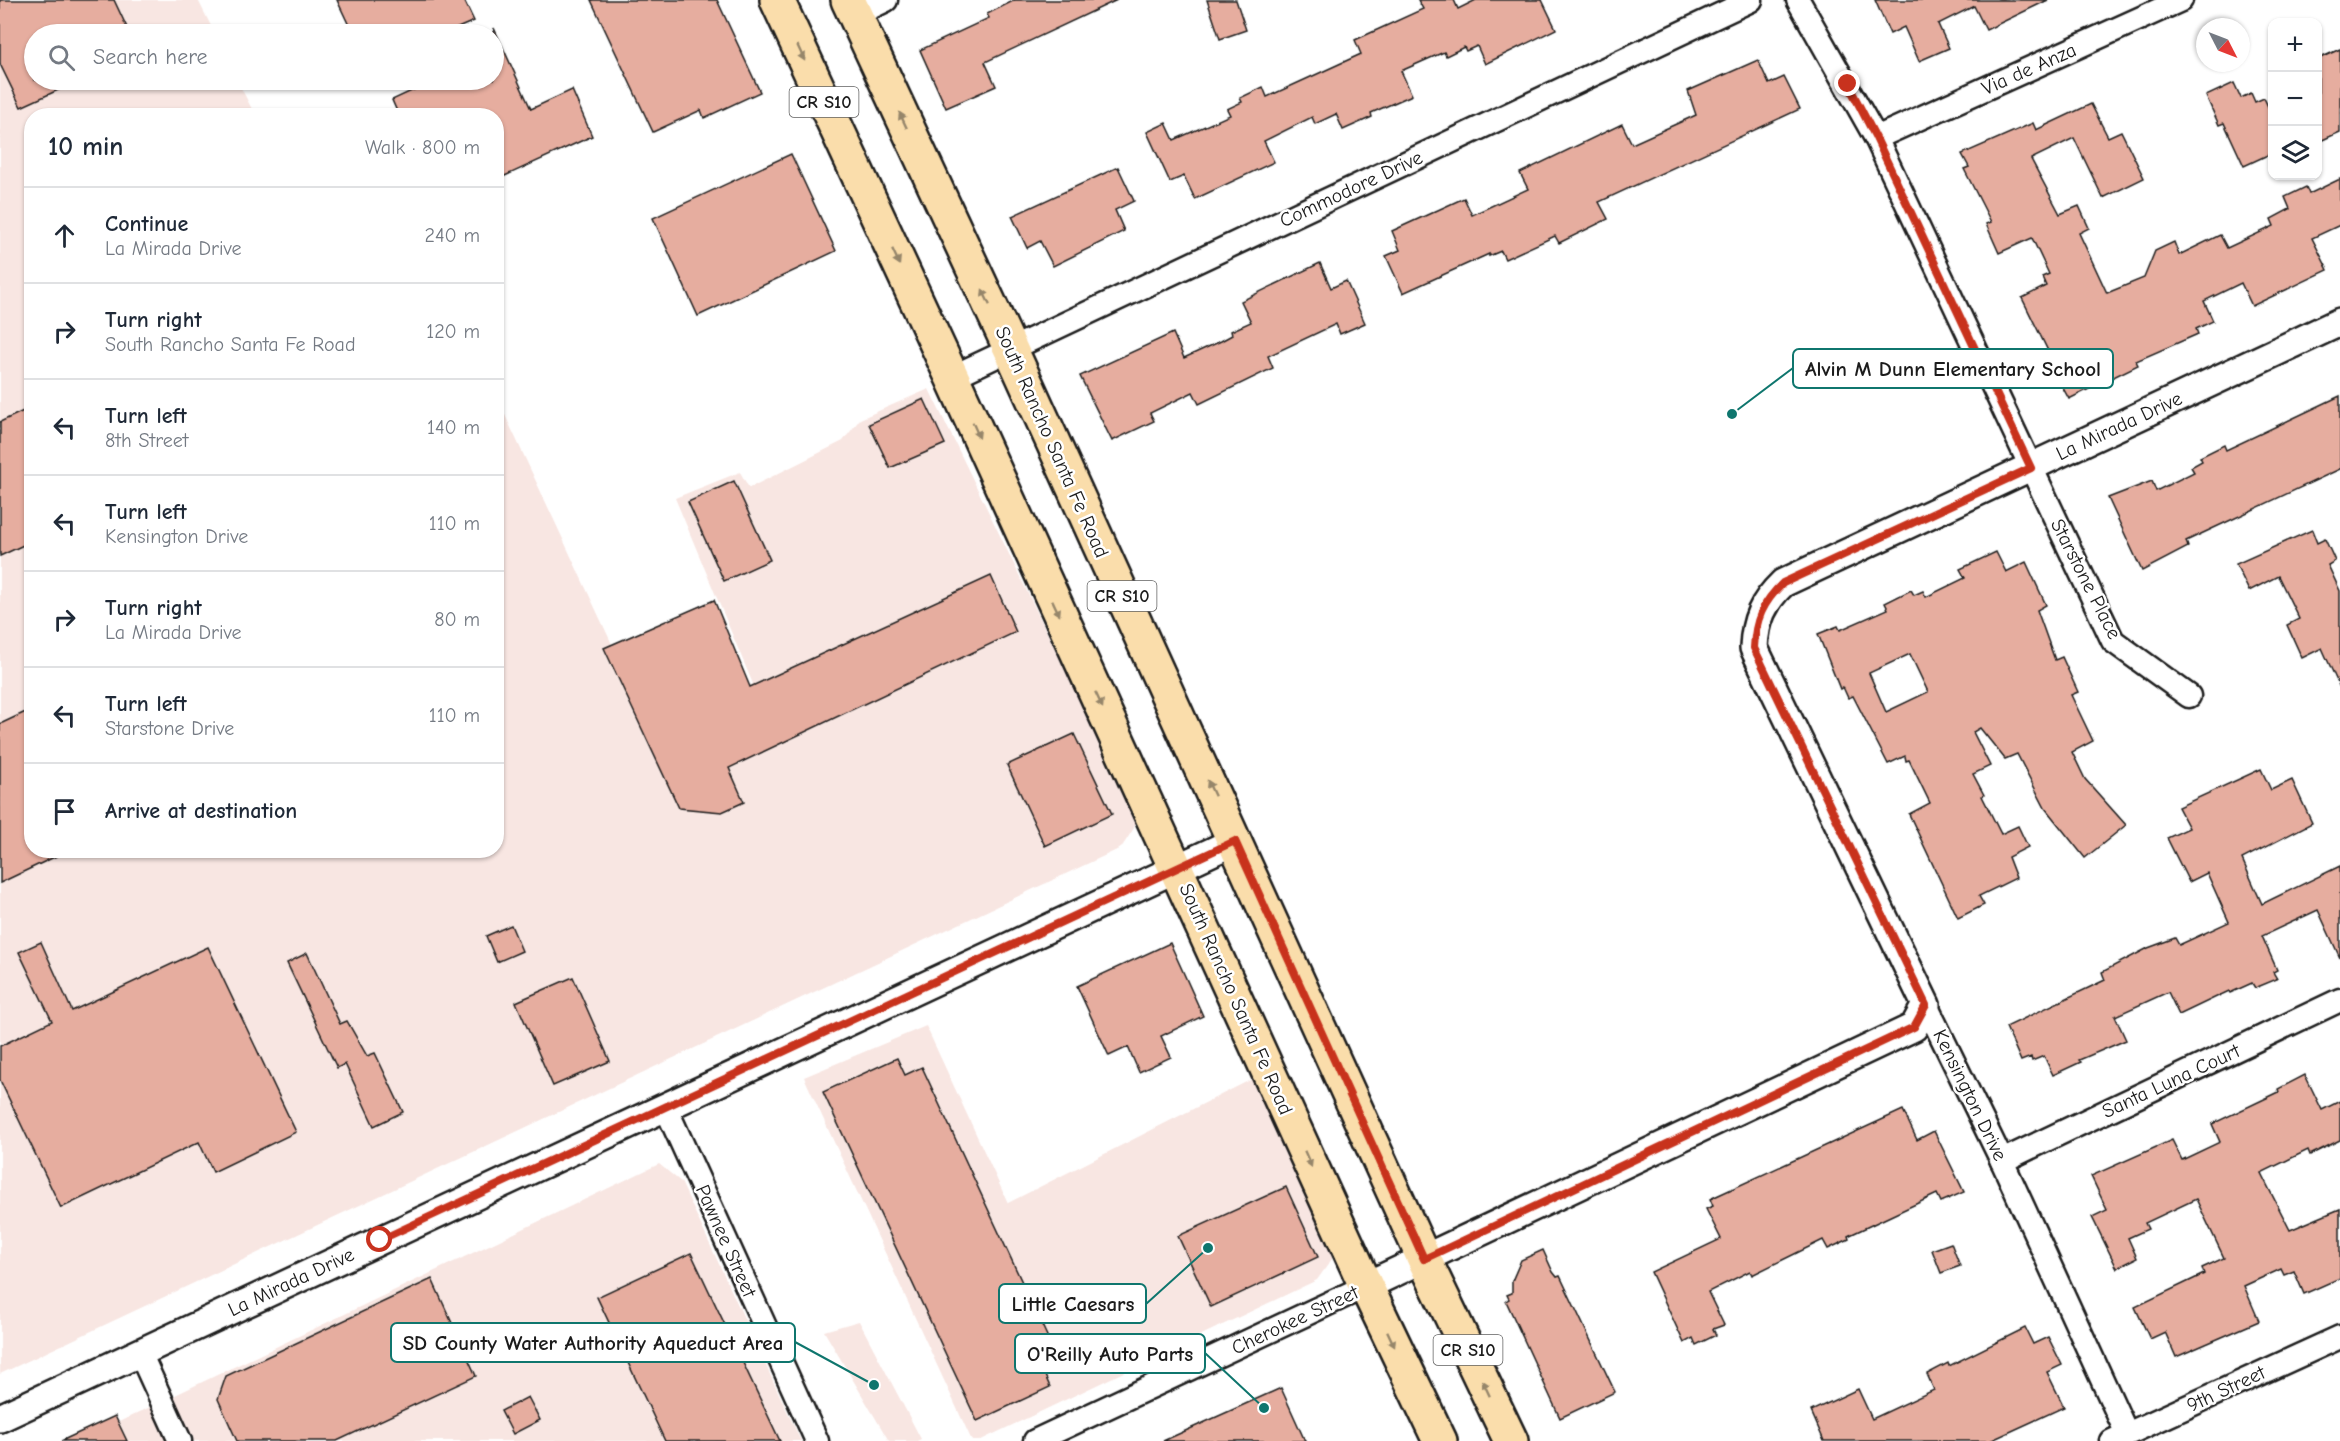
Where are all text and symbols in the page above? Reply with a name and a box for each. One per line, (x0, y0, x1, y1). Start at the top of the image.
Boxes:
north arrow (2196, 18, 2250, 72)
map controls (2268, 18, 2322, 180)
button: + (2268, 18, 2322, 72)
search box (24, 24, 504, 90)
street label: Via de Anza (1978, 38, 2080, 100)
icon: search (45, 41, 78, 74)
text: Search here (93, 44, 208, 70)
one-way arrow (796, 45, 806, 63)
route end (1834, 70, 1860, 96)
button: − (2268, 72, 2322, 126)
road number: CR S10 (790, 87, 858, 117)
one-way arrow (899, 112, 908, 129)
button: layers (2268, 126, 2322, 180)
text: 10 min (48, 132, 123, 162)
text: Walk · 800 m (365, 136, 480, 159)
street label: Commodore Drive (1276, 146, 1426, 232)
text: Continue (105, 211, 188, 237)
icon: ahead (48, 219, 81, 252)
text: 240 m (425, 224, 480, 247)
text: La Mirada Drive (105, 237, 241, 260)
one-way arrow (892, 249, 901, 266)
one-way arrow (981, 288, 990, 305)
text: Turn right (105, 307, 202, 333)
icon: right (48, 315, 81, 348)
text: 120 m (426, 320, 480, 343)
street label: South Rancho Santa Fe Road (991, 323, 1113, 561)
text: South Rancho Santa Fe Road (105, 333, 355, 356)
callout: Alvin M Dunn Elementary School (1793, 349, 2113, 388)
text: Alvin M Dunn Elementary School (1805, 357, 2101, 381)
street label: La Mirada Drive (2052, 387, 2186, 465)
text: Turn left (105, 403, 187, 429)
icon: left (48, 411, 81, 444)
text: 140 m (427, 416, 480, 439)
one-way arrow (971, 422, 981, 440)
text: 8th Street (105, 429, 189, 452)
text: Turn left (105, 499, 187, 525)
icon: left (48, 507, 81, 540)
text: 110 m (429, 512, 480, 535)
street label: Starstone Place (2046, 515, 2126, 643)
text: Kensington Drive (105, 525, 248, 548)
road number: CR S10 (1088, 581, 1156, 611)
text: Turn right (105, 595, 202, 621)
one-way arrow (1052, 599, 1061, 616)
icon: right (48, 603, 81, 636)
text: 80 m (434, 608, 480, 631)
text: La Mirada Drive (105, 621, 241, 644)
text: Turn left (105, 691, 187, 717)
one-way arrow (1094, 691, 1103, 708)
icon: left (48, 699, 81, 732)
text: 110 m (429, 704, 480, 727)
text: Starstone Drive (105, 717, 234, 740)
one-way arrow (1206, 780, 1215, 797)
icon: arrive (48, 795, 81, 828)
text: Arrive at destination (105, 798, 297, 824)
street label: South Rancho Santa Fe Road (1175, 880, 1297, 1118)
street label: Kensington Drive (1928, 1026, 2012, 1164)
street label: Santa Luna Court (2098, 1038, 2245, 1123)
one-way arrow (1304, 1150, 1313, 1167)
street label: Pawnee Street (691, 1181, 762, 1302)
route start (366, 1226, 392, 1252)
street label: La Mirada Drive (224, 1243, 358, 1321)
street label: Cherokee Street (1228, 1280, 1363, 1359)
callout: Little Caesars (999, 1284, 1146, 1323)
text: Little Caesars (1012, 1292, 1135, 1316)
callout: SD County Water Authority Aqueduct Area (391, 1323, 795, 1362)
text: SD County Water Authority Aqueduct Area (403, 1331, 783, 1355)
one-way arrow (1387, 1331, 1396, 1348)
callout: O'Reilly Auto Parts (1015, 1334, 1205, 1373)
road number: CR S10 (1434, 1335, 1502, 1365)
text: O'Reilly Auto Parts (1027, 1342, 1193, 1366)
street label: 9th Street (2183, 1360, 2270, 1417)
one-way arrow (1481, 1380, 1490, 1397)

